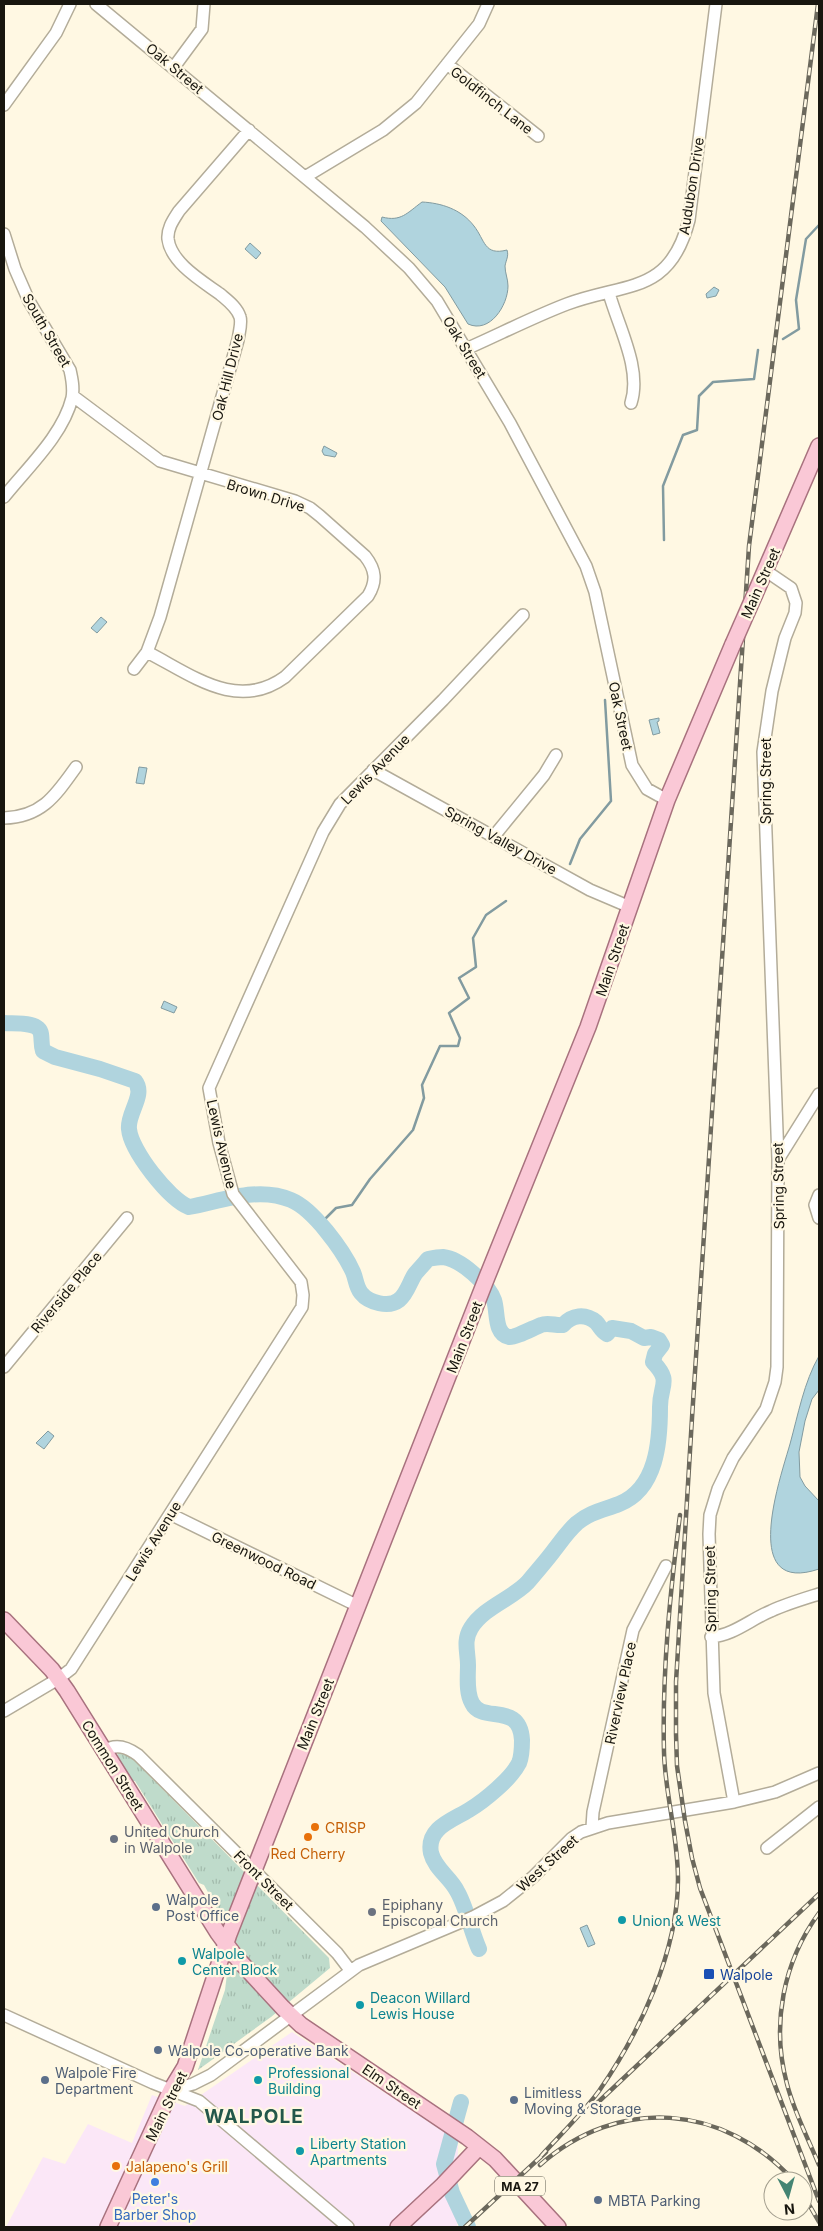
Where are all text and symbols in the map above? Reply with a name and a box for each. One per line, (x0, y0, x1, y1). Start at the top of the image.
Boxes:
street label: Oak Street (143, 39, 207, 97)
street label: Goldfinch Lane (447, 62, 537, 138)
street label: Audubon Drive (675, 136, 707, 236)
street label: South Street (19, 290, 75, 370)
street label: Oak Street (440, 313, 490, 382)
street label: Oak Hill Drive (208, 332, 246, 422)
street label: Brown Drive (225, 475, 307, 515)
street label: Main Street (737, 545, 783, 621)
street label: Oak Street (605, 680, 637, 752)
street label: Lewis Avenue (337, 730, 413, 808)
street label: Spring Street (757, 737, 774, 824)
street label: Spring Valley Drive (442, 802, 560, 878)
street label: Main Street (592, 921, 632, 999)
street label: Lewis Avenue (203, 1098, 241, 1190)
street label: Spring Street (769, 1142, 787, 1230)
street label: Riverside Place (27, 1248, 105, 1336)
street label: Main Street (443, 1298, 486, 1375)
street label: Lewis Avenue (122, 1498, 184, 1584)
street label: Greenwood Road (209, 1527, 319, 1593)
street label: Spring Street (701, 1545, 719, 1633)
street label: Riverview Place (601, 1640, 639, 1746)
street label: Main Street (293, 1675, 337, 1752)
street label: Common Street (78, 1717, 148, 1814)
place label: CRISP (325, 1819, 366, 1836)
marker: CRISP (309, 1821, 321, 1833)
place label: United Church in Walpole (124, 1823, 219, 1856)
marker: Red Cherry (302, 1831, 314, 1843)
street label: West Street (513, 1831, 581, 1895)
marker: United Church in Walpole (108, 1833, 120, 1845)
place label: Red Cherry (271, 1845, 346, 1862)
street label: Front Street (231, 1847, 298, 1914)
place label: Walpole Post Office (166, 1891, 239, 1924)
place label: Epiphany Episcopal Church (382, 1896, 498, 1929)
marker: Walpole Post Office (150, 1901, 162, 1913)
marker: Epiphany Episcopal Church (366, 1906, 378, 1918)
place label: Union & West (632, 1912, 721, 1929)
marker: Union & West (616, 1914, 628, 1926)
place label: Walpole Center Block (192, 1945, 277, 1978)
marker: Walpole Center Block (176, 1955, 188, 1967)
place label: Walpole (720, 1966, 773, 1983)
marker: Walpole (702, 1967, 716, 1981)
place label: Deacon Willard Lewis House (370, 1989, 470, 2022)
marker: Deacon Willard Lewis House (354, 1999, 366, 2011)
place label: Walpole Co-operative Bank (168, 2042, 349, 2059)
marker: Walpole Co-operative Bank (152, 2044, 164, 2056)
street label: Elm Street (359, 2060, 425, 2112)
place label: Walpole Fire Department (55, 2064, 137, 2097)
place label: Professional Building (268, 2064, 349, 2097)
street label: Main Street (142, 2068, 190, 2144)
marker: Walpole Fire Department (39, 2074, 51, 2086)
marker: Professional Building (252, 2074, 264, 2086)
place label: Limitless Moving & Storage (524, 2084, 641, 2117)
marker: Limitless Moving & Storage (508, 2094, 520, 2106)
district label: WALPOLE (204, 2105, 304, 2128)
place label: Liberty Station Apartments (310, 2135, 406, 2168)
marker: Liberty Station Apartments (294, 2145, 306, 2157)
place label: Jalapeno's Grill (126, 2158, 228, 2175)
marker: Jalapeno's Grill (110, 2160, 122, 2172)
north arrow (763, 2171, 813, 2221)
marker: Peter's Barber Shop (149, 2176, 161, 2188)
road number: MA 27 (495, 2176, 545, 2196)
place label: Peter's Barber Shop (114, 2190, 196, 2223)
place label: MBTA Parking (608, 2192, 701, 2209)
marker: MBTA Parking (592, 2194, 604, 2206)
text: N (783, 2200, 796, 2218)

